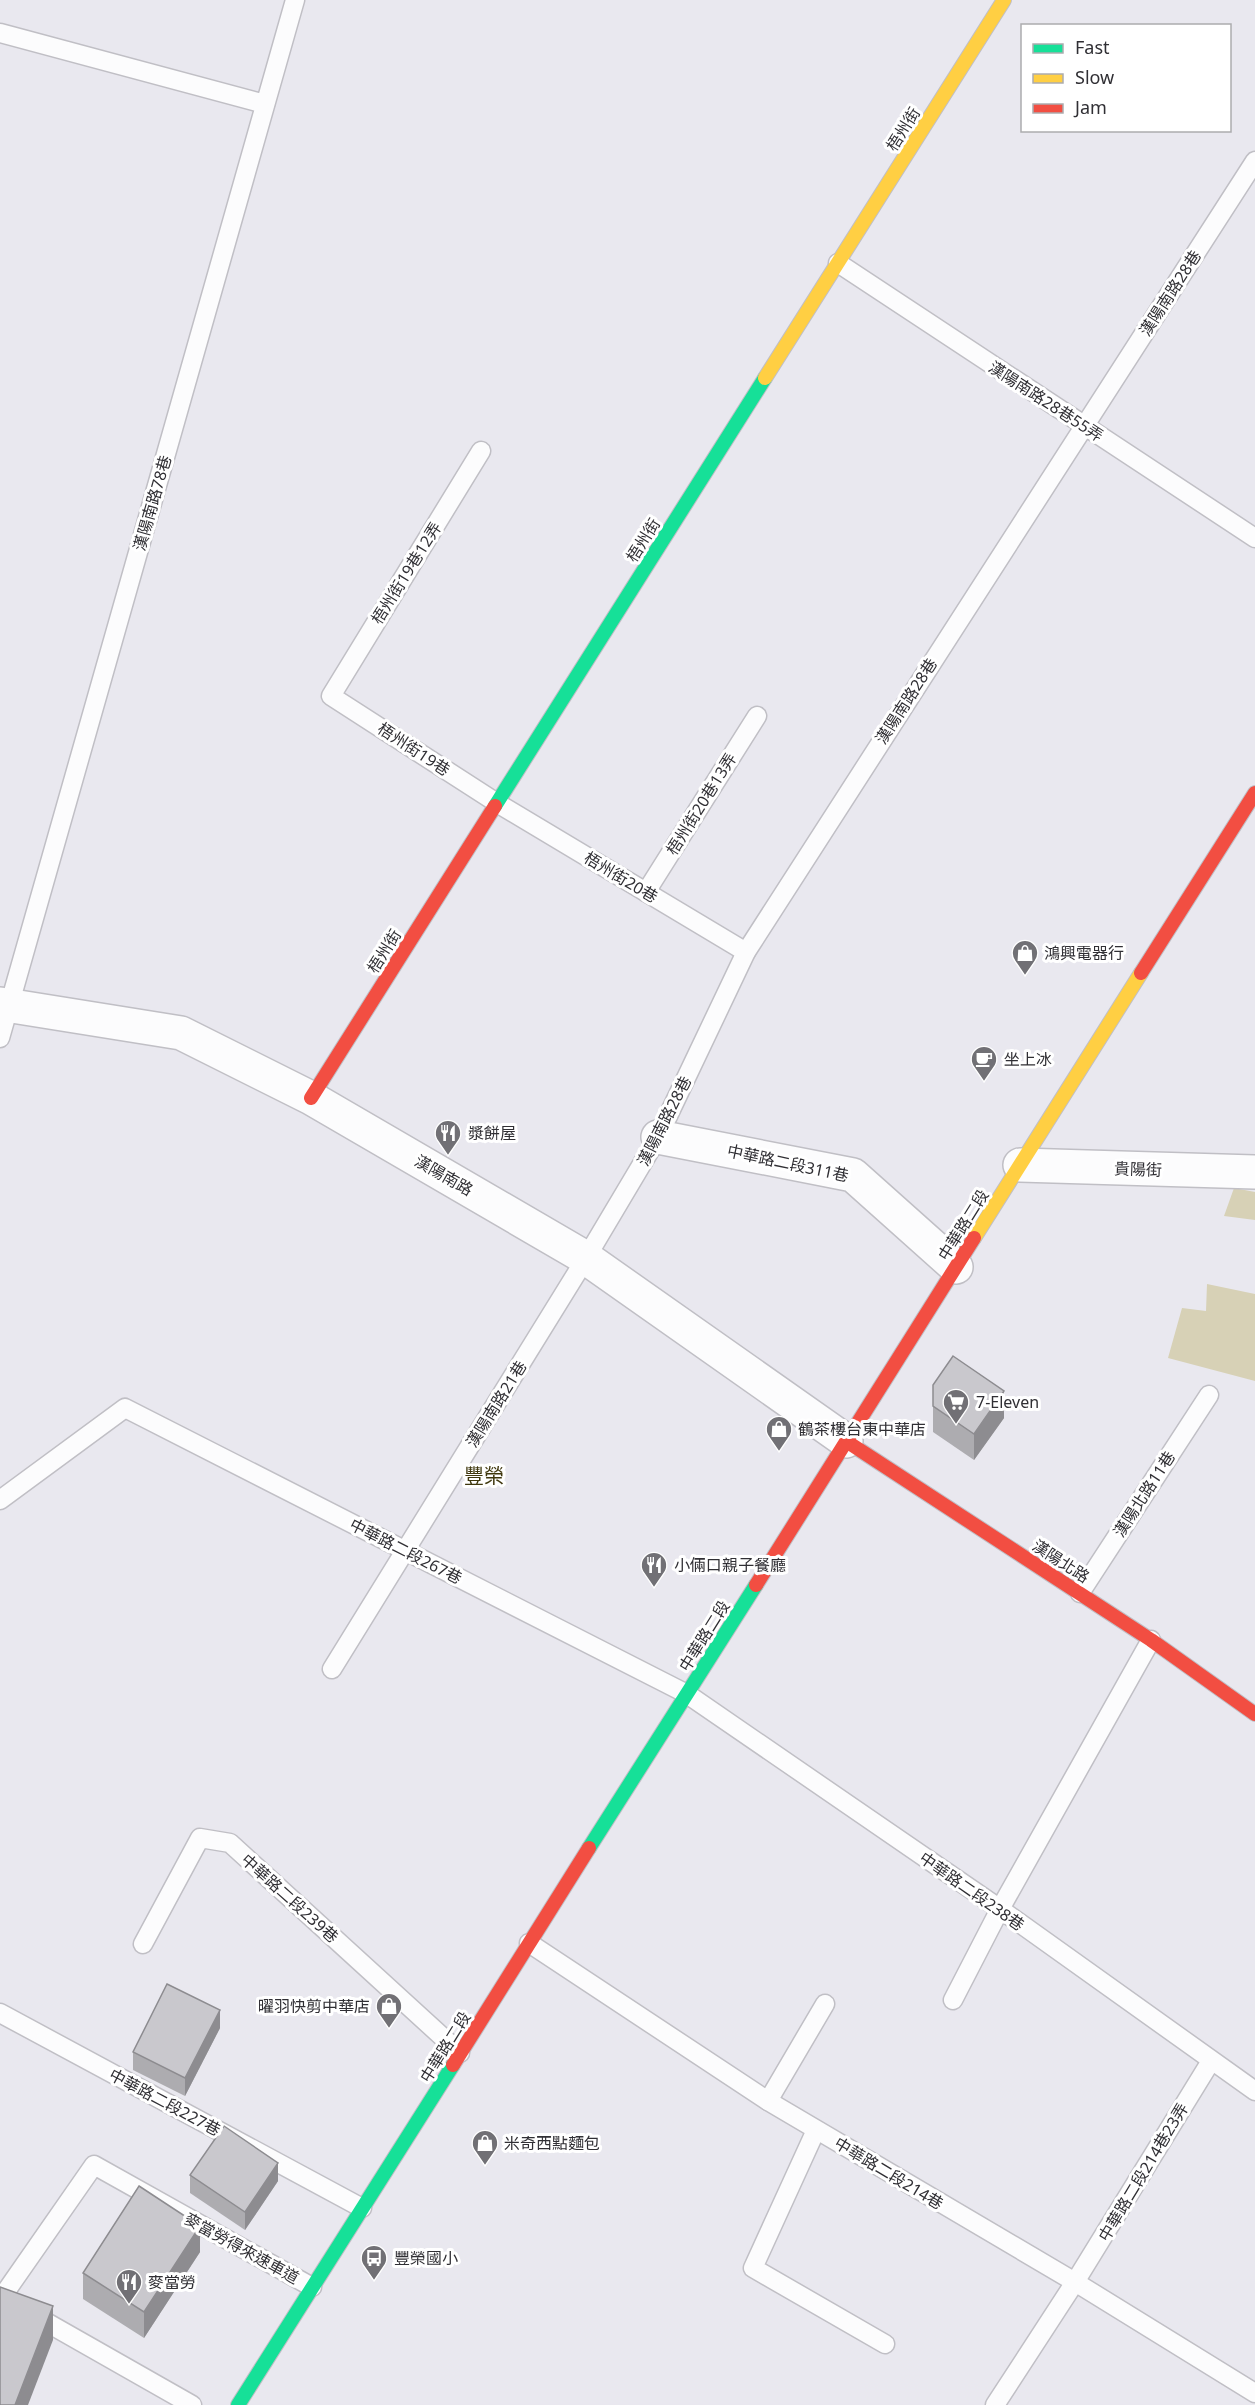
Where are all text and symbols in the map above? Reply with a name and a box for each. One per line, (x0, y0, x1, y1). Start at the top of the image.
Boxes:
legend (1021, 24, 1231, 132)
text: Fast (1075, 35, 1110, 59)
text: Slow (1075, 65, 1114, 89)
text: Jam (1073, 95, 1107, 119)
street label: 梧州街 (881, 103, 925, 155)
street label: 漢陽南路28巷 (1134, 246, 1206, 340)
street label: 漢陽南路28巷55弄 (984, 356, 1108, 446)
street label: 漢陽南路78巷 (128, 453, 176, 553)
street label: 梧州街 (621, 514, 665, 566)
street label: 梧州街19巷12弄 (366, 518, 446, 628)
street label: 漢陽南路28巷 (870, 654, 942, 748)
street label: 梧州街19巷 (373, 717, 455, 781)
street label: 梧州街20巷13弄 (661, 749, 741, 859)
street label: 梧州街20巷 (580, 846, 662, 908)
street label: 梧州街 (362, 925, 406, 977)
shop icon: 鴻興電器行 (1010, 938, 1040, 976)
place label: 鴻興電器行 (1044, 942, 1124, 964)
cafe icon: 坐上冰 (969, 1044, 999, 1082)
place label: 坐上冰 (1004, 1048, 1052, 1070)
street label: 漢陽南路28巷 (632, 1072, 696, 1170)
restaurant icon: 漿餅屋 (433, 1118, 463, 1156)
place label: 漿餅屋 (468, 1122, 516, 1144)
street label: 中華路二段311巷 (725, 1139, 851, 1187)
street label: 漢陽南路 (411, 1149, 477, 1201)
street label: 貴陽街 (1114, 1157, 1162, 1181)
street label: 中華路二段 (932, 1185, 994, 1265)
street label: 漢陽南路21巷 (461, 1356, 531, 1452)
supermarket icon: 7-Eleven (941, 1387, 971, 1425)
place label: 7-Eleven (976, 1391, 1039, 1413)
shop icon: 鶴茶樓台東中華店 (764, 1414, 794, 1452)
place label: 鶴茶樓台東中華店 (798, 1418, 926, 1440)
street label: 漢陽北路11巷 (1108, 1447, 1180, 1541)
district label: 豐榮 (464, 1462, 504, 1489)
street label: 中華路二段267巷 (346, 1513, 466, 1589)
street label: 漢陽北路 (1028, 1534, 1094, 1588)
restaurant icon: 小倆口親子餐廳 (639, 1550, 669, 1588)
place label: 小倆口親子餐廳 (674, 1554, 786, 1576)
street label: 中華路二段 (673, 1596, 735, 1676)
street label: 中華路二段238巷 (915, 1847, 1029, 1935)
street label: 中華路二段239巷 (237, 1849, 343, 1947)
shop icon: 曜羽快剪中華店 (374, 1991, 404, 2029)
place label: 曜羽快剪中華店 (258, 1995, 370, 2017)
street label: 中華路二段 (414, 2007, 476, 2087)
street label: 中華路二段227巷 (105, 2063, 225, 2141)
street label: 中華路二段214巷23弄 (1093, 2099, 1193, 2245)
shop icon: 米奇西點麵包 (470, 2128, 500, 2166)
place label: 米奇西點麵包 (504, 2132, 600, 2154)
street label: 中華路二段214巷 (830, 2132, 948, 2214)
street label: 麥當勞得來速車道 (181, 2207, 303, 2289)
bus stop icon: 豐榮國小 (359, 2243, 389, 2281)
place label: 豐榮國小 (394, 2247, 458, 2269)
restaurant icon: 麥當勞 (114, 2267, 144, 2305)
place label: 麥當勞 (148, 2271, 196, 2293)

